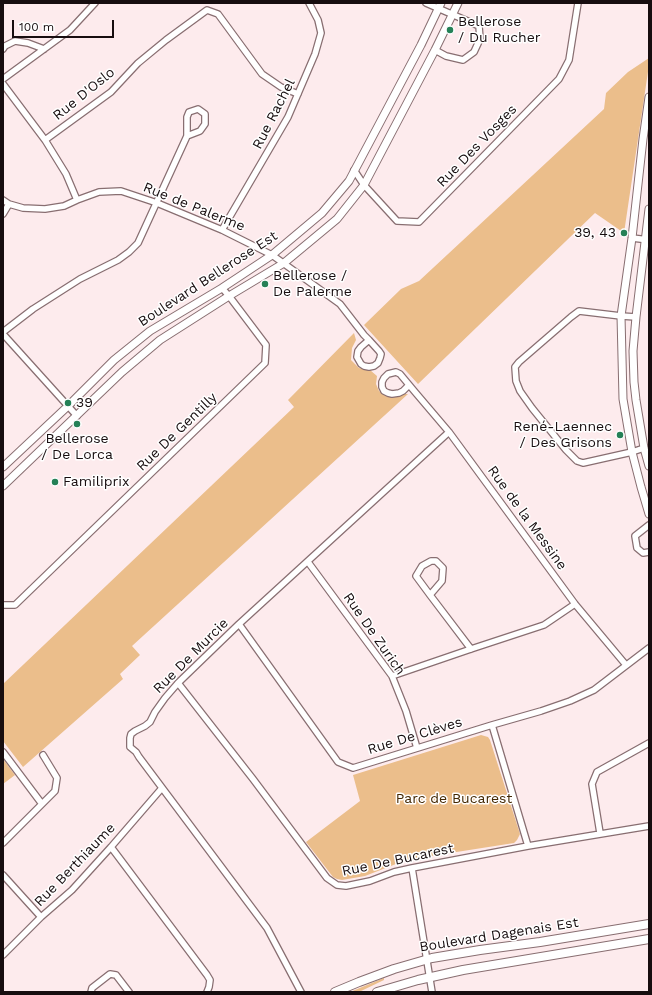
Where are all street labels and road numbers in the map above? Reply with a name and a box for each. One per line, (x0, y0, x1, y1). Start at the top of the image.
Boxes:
street label: Rue D'Oslo (50, 64, 118, 124)
street label: Rue Rachel (249, 76, 299, 152)
street label: Rue Des Vosges (433, 101, 521, 191)
street label: Rue de Palerme (141, 179, 247, 235)
street label: Boulevard Bellerose Est (135, 228, 281, 330)
street label: Rue De Gentilly (133, 389, 221, 475)
street label: Rue de la Messine (484, 463, 570, 573)
street label: Rue De Zurich (339, 590, 409, 678)
street label: Rue De Murcie (150, 615, 232, 697)
street label: Rue De Clèves (366, 714, 464, 758)
street label: Rue Berthiaume (31, 820, 119, 910)
street label: Rue De Bucarest (341, 840, 455, 880)
street label: Boulevard Dagenais Est (418, 914, 580, 956)

